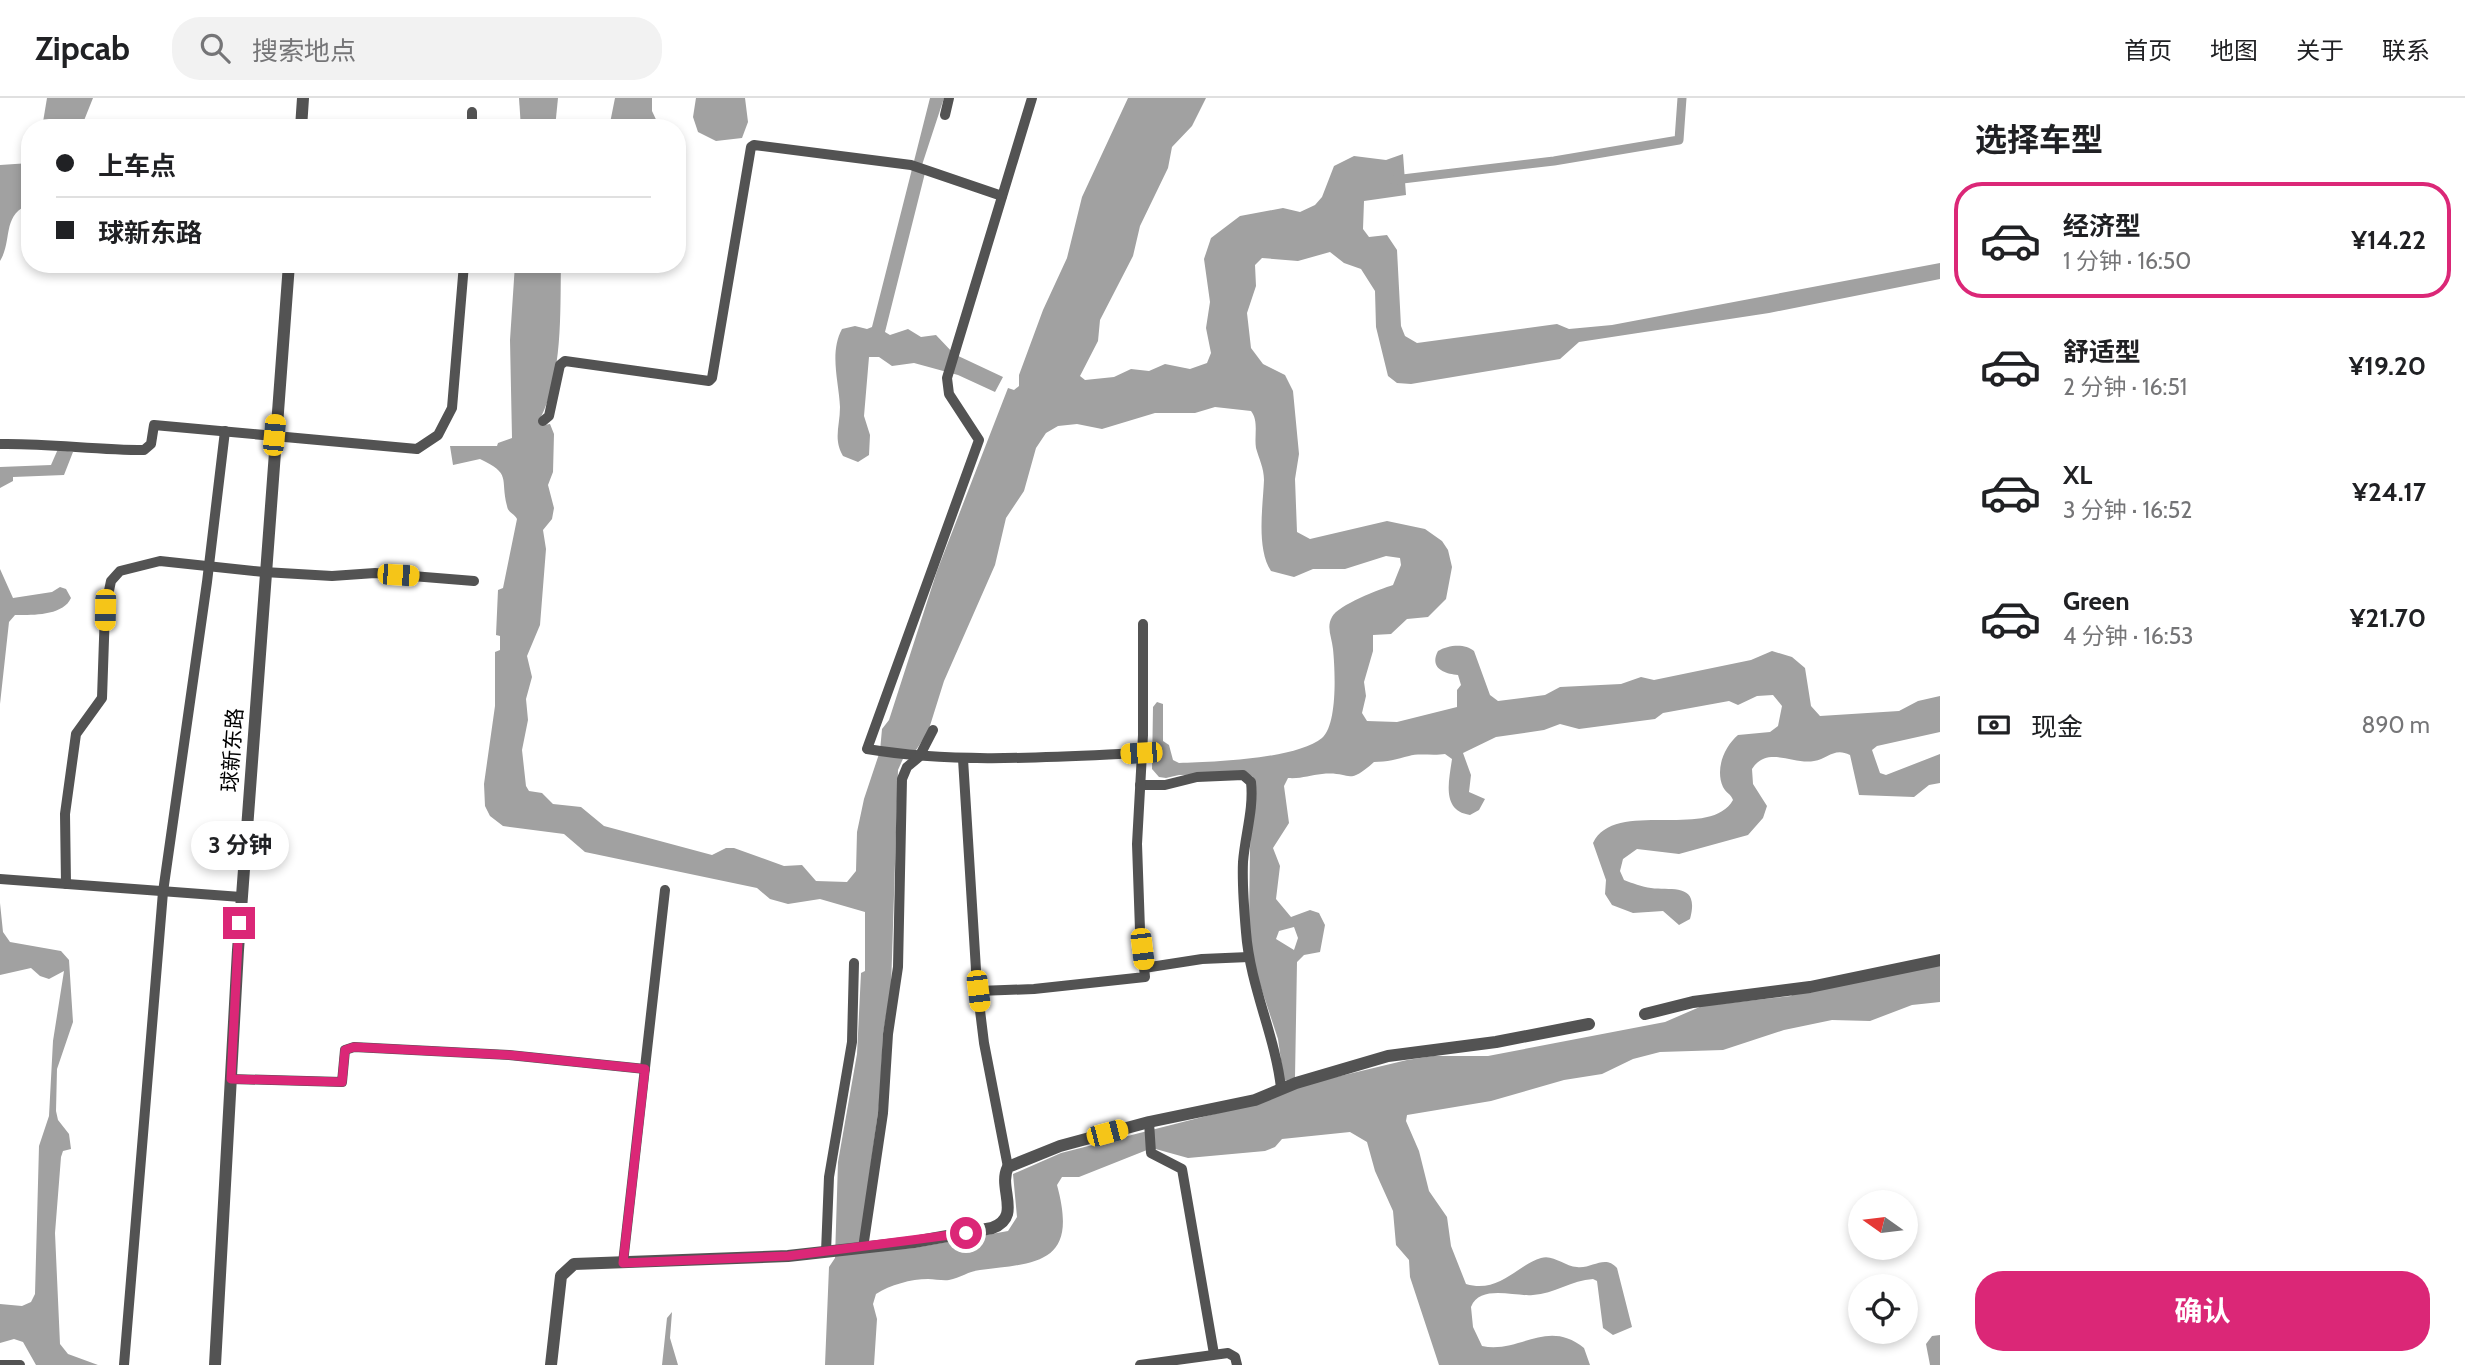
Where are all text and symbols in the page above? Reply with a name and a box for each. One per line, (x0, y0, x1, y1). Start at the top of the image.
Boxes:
search box (172, 17, 662, 80)
text: Zipcab (35, 28, 130, 68)
icon: search (196, 29, 234, 67)
text: 搜索地点 (252, 35, 356, 67)
text: 首页 (2124, 36, 2172, 65)
text: 地图 (2210, 36, 2258, 65)
text: 关于 (2296, 36, 2344, 65)
text: 联系 (2382, 36, 2430, 65)
text: 选择车型 (1975, 120, 2103, 159)
text: 上车点 (98, 150, 176, 182)
icon: car (1979, 209, 2042, 272)
text: 经济型 (2063, 210, 2141, 242)
text: 球新东路 (98, 217, 202, 249)
text: ¥14.22 (2351, 224, 2426, 256)
text: 1 分钟 · 16:50 (2063, 247, 2191, 275)
icon: car (1979, 335, 2042, 398)
text: 舒适型 (2063, 336, 2141, 368)
text: ¥19.20 (2349, 350, 2426, 382)
text: 2 分钟 · 16:51 (2063, 373, 2187, 401)
car (262, 413, 287, 457)
text: XL (2063, 459, 2092, 491)
icon: car (1979, 461, 2042, 524)
text: ¥24.17 (2352, 476, 2426, 508)
text: 3 分钟 · 16:52 (2063, 496, 2192, 524)
car (377, 563, 420, 587)
text: Green (2063, 585, 2130, 617)
icon: car (1979, 587, 2042, 650)
car (95, 589, 116, 631)
text: ¥21.70 (2350, 602, 2426, 634)
text: 4 分钟 · 16:53 (2063, 622, 2194, 650)
icon: cash (1975, 706, 2013, 744)
street label: 球新东路 (217, 707, 247, 793)
text: 现金 (2031, 711, 2083, 743)
text: 890 m (2362, 711, 2430, 739)
car (1120, 741, 1163, 765)
callout: 3 分钟 (190, 822, 288, 870)
text: 3 分钟 (208, 831, 272, 859)
route end (223, 907, 255, 939)
car (1130, 927, 1155, 971)
car (966, 969, 991, 1013)
car (1084, 1117, 1131, 1149)
north arrow (1848, 1190, 1918, 1260)
map controls (1848, 1190, 1918, 1344)
route start (950, 1217, 982, 1249)
button: 确认 (1975, 1271, 2430, 1351)
button: locate (1848, 1274, 1918, 1344)

